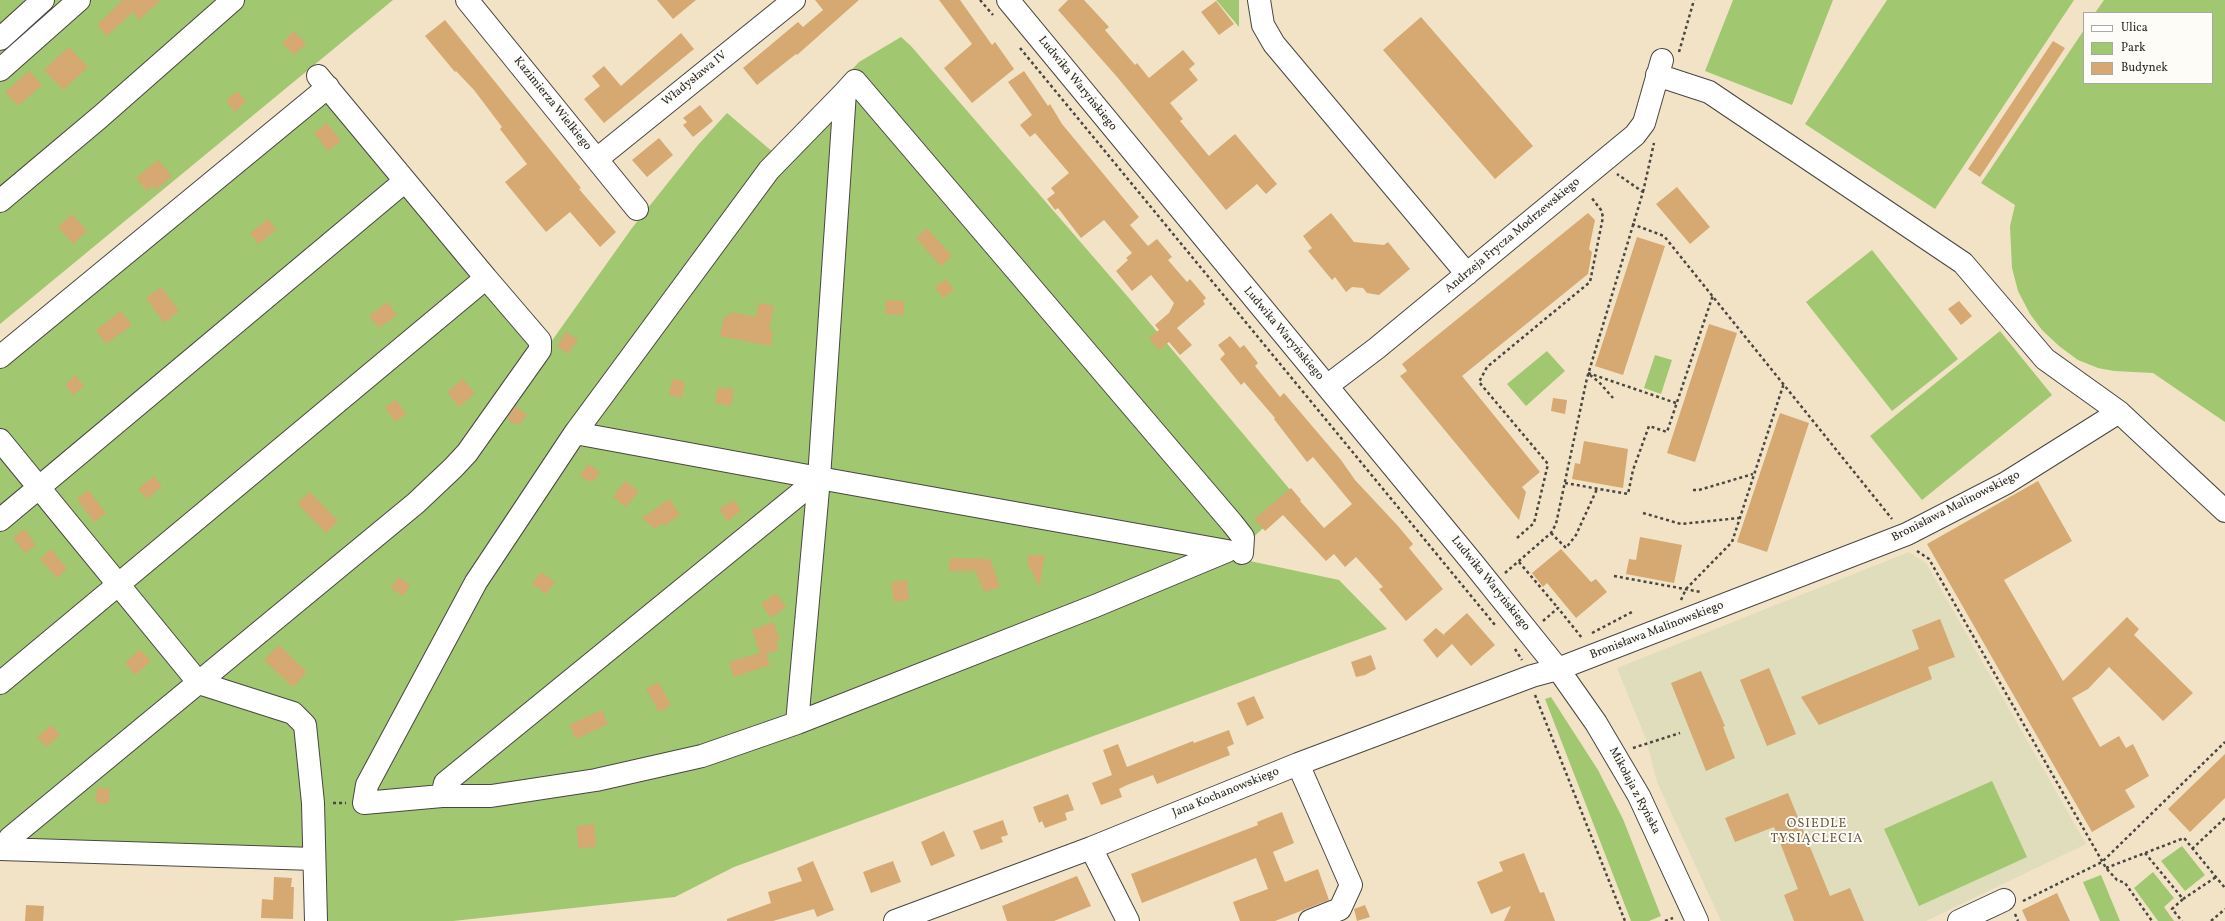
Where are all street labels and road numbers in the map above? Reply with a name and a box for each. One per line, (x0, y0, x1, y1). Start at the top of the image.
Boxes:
street label: Ludwika Waryńskiego (1034, 34, 1120, 134)
street label: Władysława IV (660, 48, 730, 110)
street label: Kazimierza Wielkiego (510, 54, 594, 154)
street label: Andrzeja Frycza Modrzewskiego (1443, 175, 1583, 297)
street label: Ludwika Waryńskiego (1240, 284, 1326, 384)
street label: Bronisława Malinowskiego (1889, 468, 2023, 546)
street label: Ludwika Waryńskiego (1447, 534, 1533, 634)
street label: Bronisława Malinowskiego (1588, 599, 1726, 663)
street label: Mikołaja z Ryńska (1605, 745, 1663, 837)
street label: Jana Kochanowskiego (1170, 765, 1282, 821)

